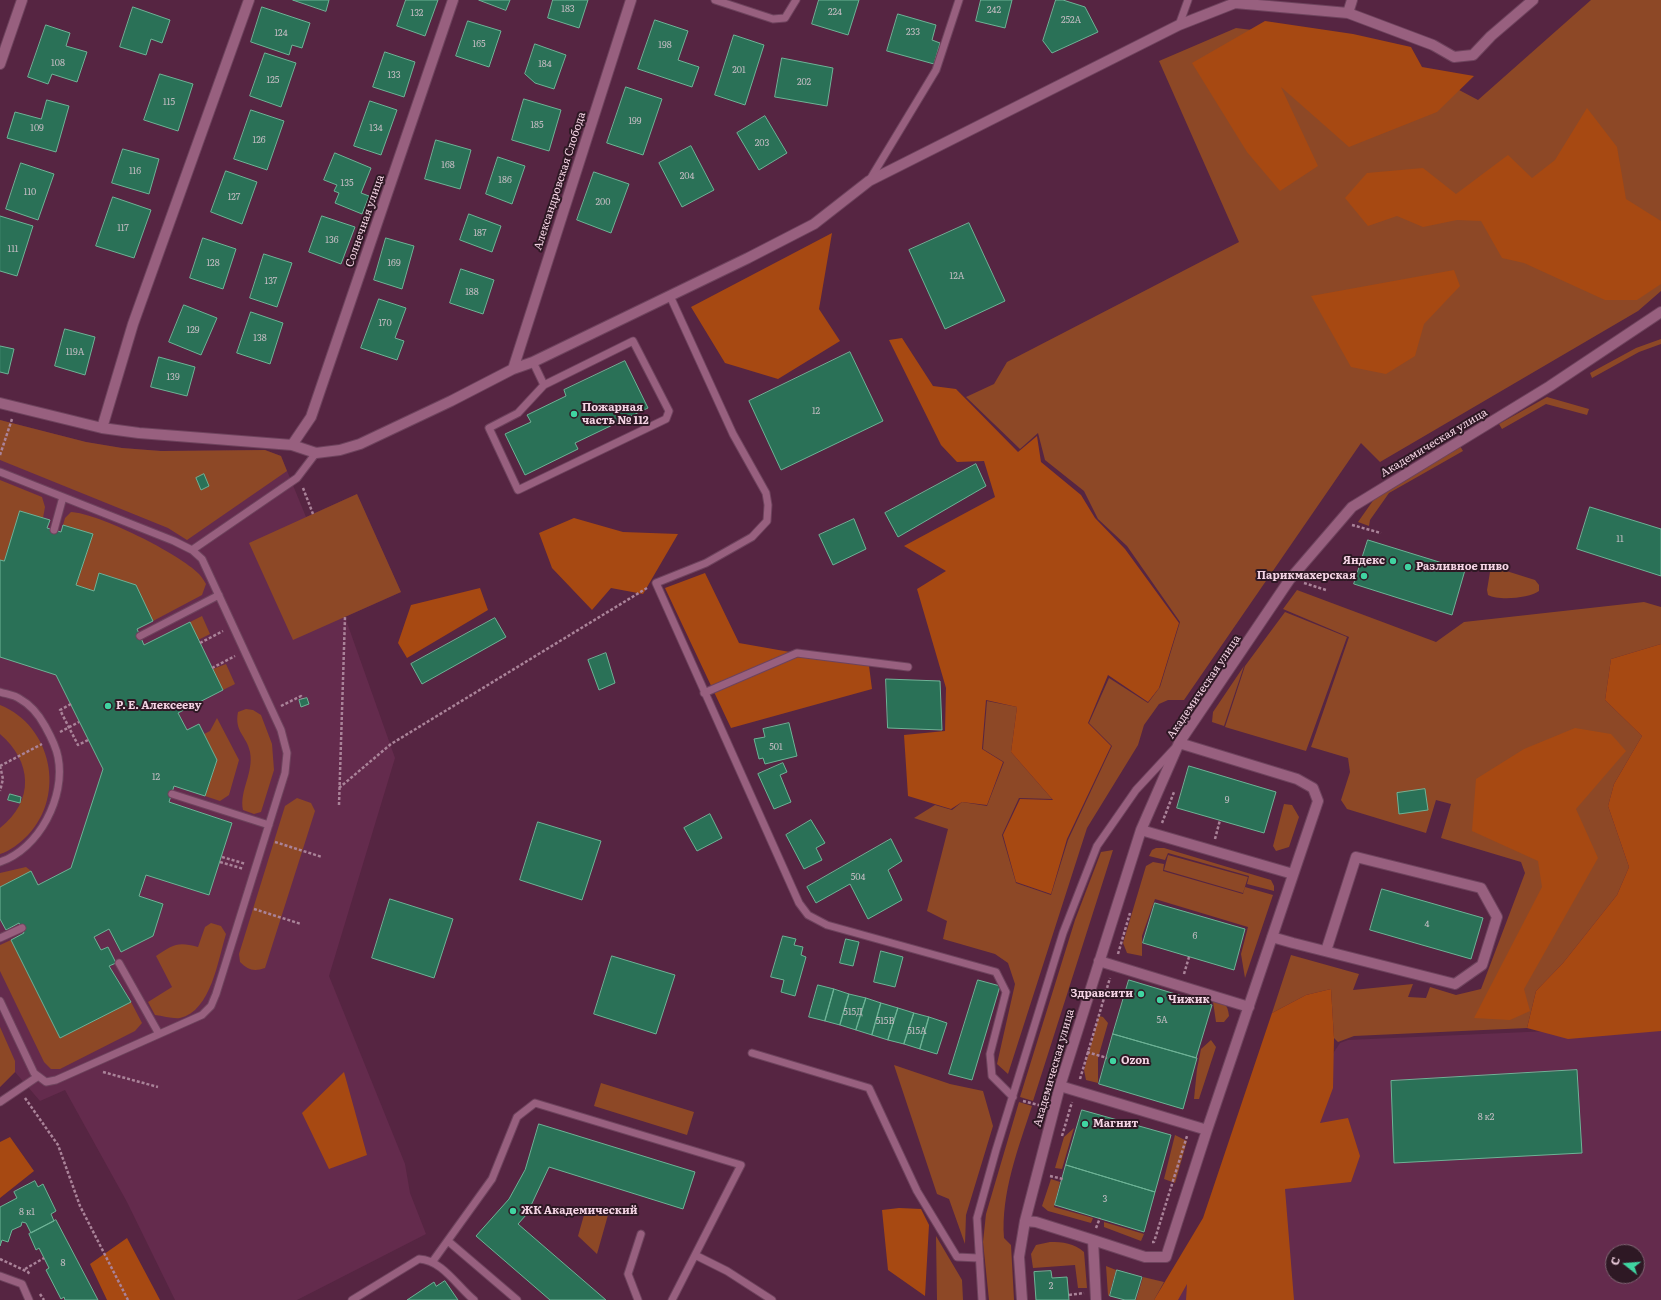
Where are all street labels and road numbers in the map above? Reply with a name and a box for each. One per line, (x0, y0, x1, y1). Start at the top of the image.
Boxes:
street label: Александровская Слобода (531, 110, 589, 252)
street label: Солнечная улица (343, 173, 387, 269)
street label: Академическая улица (1378, 406, 1490, 480)
street label: Академическая улица (1164, 633, 1244, 741)
street label: Академическая улица (1031, 1008, 1077, 1128)

